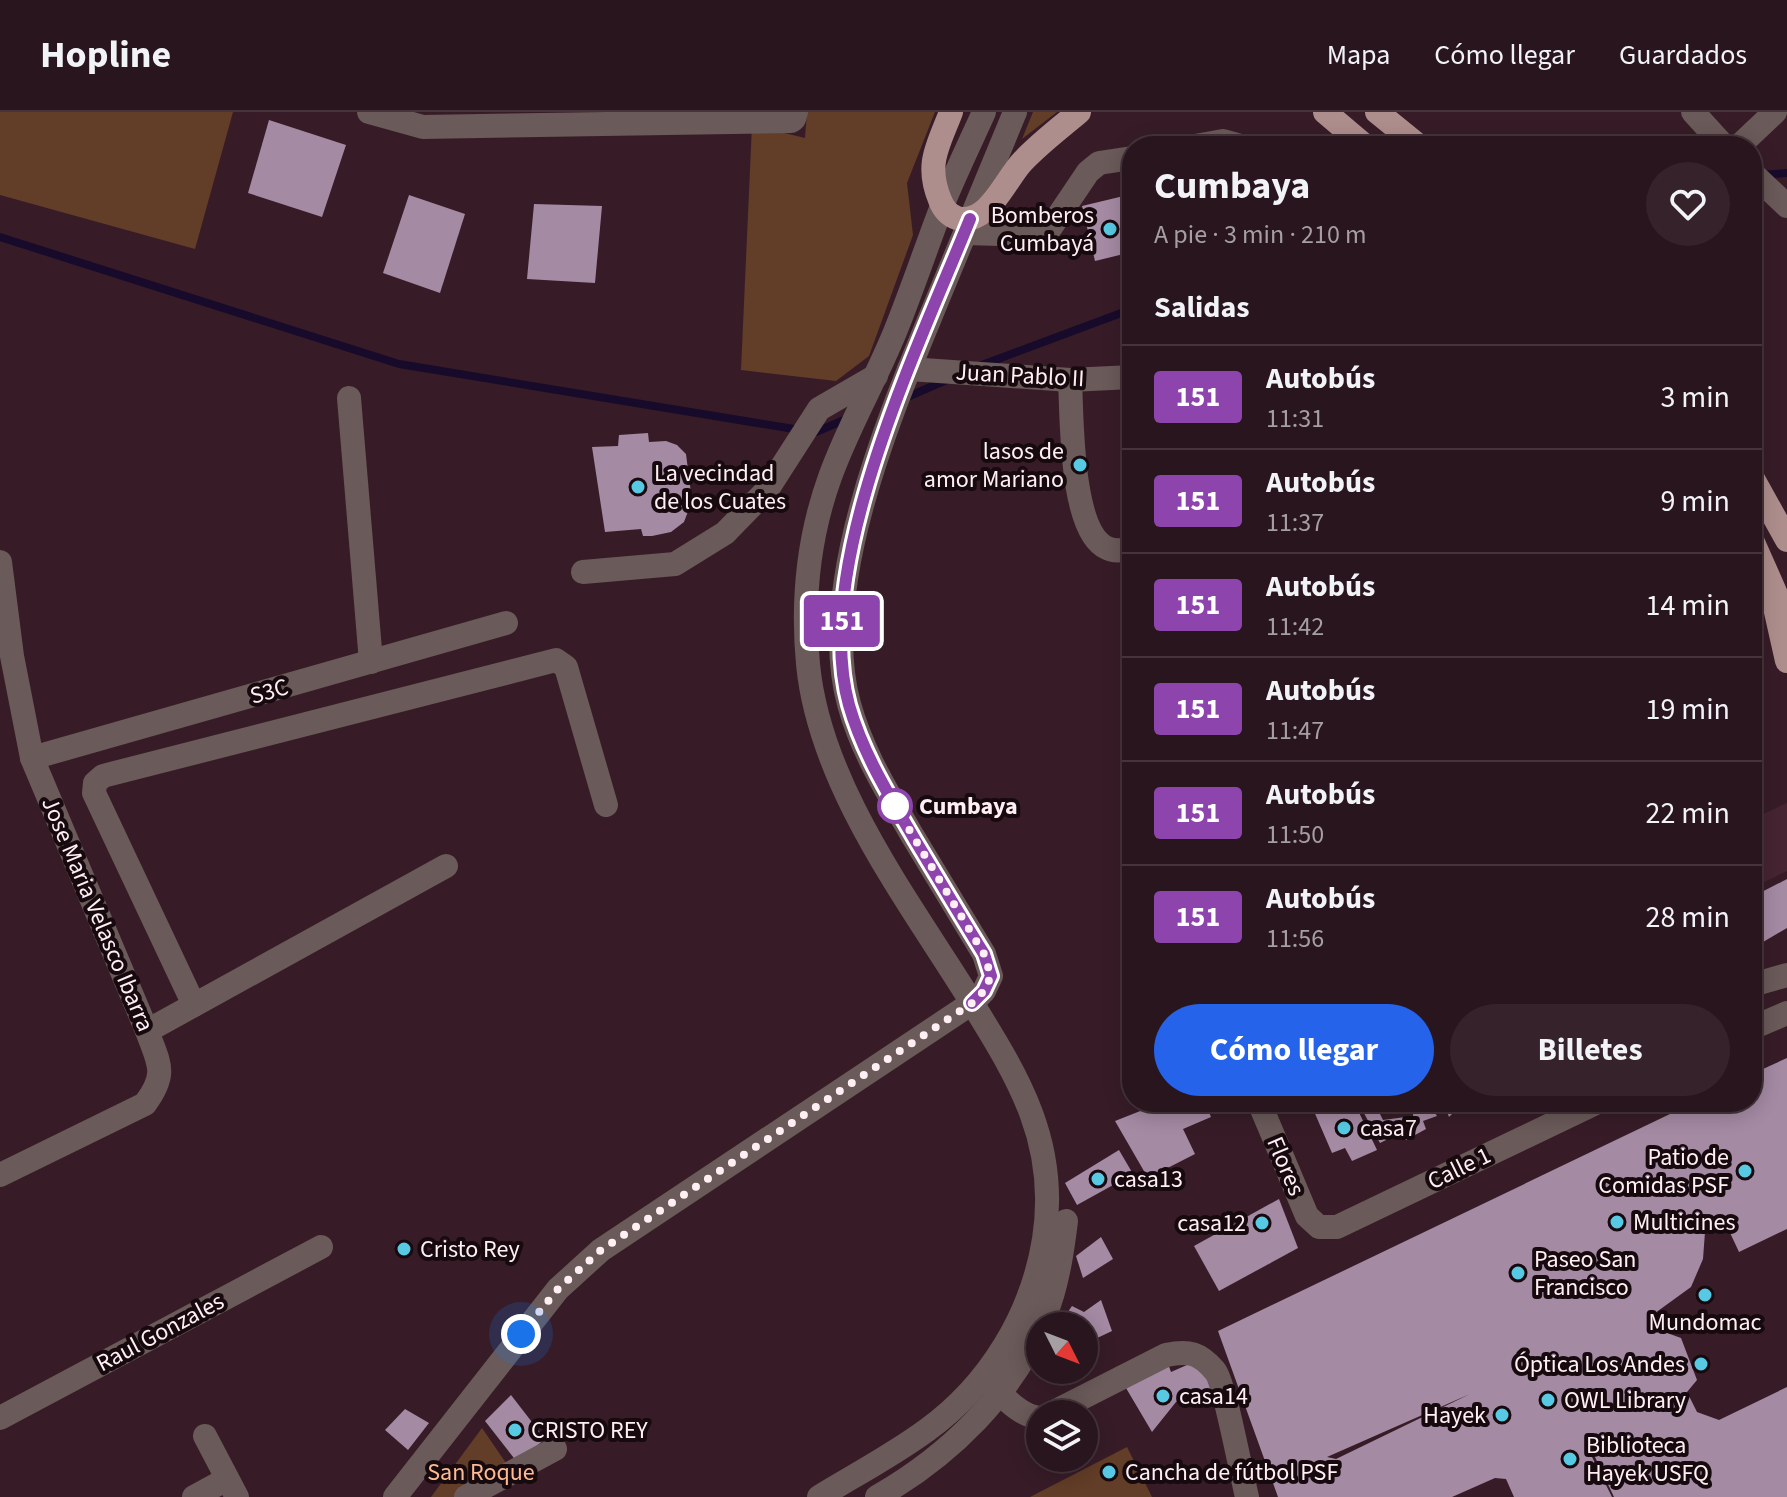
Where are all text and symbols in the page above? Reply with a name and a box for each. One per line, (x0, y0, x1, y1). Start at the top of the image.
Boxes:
text: Hopline (40, 28, 171, 82)
text: Mapa (1327, 35, 1390, 75)
text: Cómo llegar (1434, 35, 1575, 75)
text: Guardados (1619, 35, 1747, 75)
text: Cumbaya (1154, 159, 1310, 213)
button: heart (1646, 162, 1730, 246)
place label: Bomberos Cumbayá (991, 198, 1094, 261)
text: A pie · 3 min · 210 m (1154, 216, 1367, 253)
marker: Bomberos Cumbayá (1101, 220, 1119, 238)
text: Salidas (1154, 286, 1250, 329)
street label: Juan Pablo II (955, 355, 1085, 396)
text: Autobús (1266, 357, 1375, 400)
text: 3 min (1660, 376, 1730, 419)
text: 151 (1176, 377, 1220, 417)
text: 11:31 (1266, 400, 1324, 437)
place label: lasos de amor Mariano (924, 434, 1064, 497)
place label: La vecindad de los Cuates (654, 456, 786, 519)
marker: lasos de amor Mariano (1071, 456, 1089, 474)
text: Autobús (1266, 461, 1375, 504)
marker: La vecindad de los Cuates (629, 478, 647, 496)
text: 9 min (1660, 480, 1730, 523)
text: 151 (1176, 481, 1220, 521)
text: 11:37 (1266, 504, 1324, 541)
text: Autobús (1266, 565, 1375, 608)
text: 14 min (1646, 584, 1730, 627)
text: 151 (1176, 585, 1220, 625)
line badge: 151 (796, 595, 888, 647)
text: 151 (820, 601, 864, 641)
text: 11:42 (1266, 608, 1324, 645)
street label: S3C (246, 669, 292, 714)
text: Autobús (1266, 669, 1375, 712)
text: 19 min (1646, 688, 1730, 731)
text: 151 (1176, 689, 1220, 729)
text: 11:47 (1266, 712, 1324, 749)
text: Autobús (1266, 773, 1375, 816)
marker: Cumbaya (878, 789, 912, 823)
place label: Cumbaya (919, 789, 1018, 824)
street label: Jose Maria Velasco Ibarra (32, 791, 163, 1037)
text: 22 min (1646, 792, 1730, 835)
text: 151 (1176, 793, 1220, 833)
text: 11:50 (1266, 816, 1324, 853)
text: Autobús (1266, 877, 1375, 920)
text: 28 min (1646, 896, 1730, 939)
text: 151 (1176, 897, 1220, 937)
text: 11:56 (1266, 920, 1324, 957)
button: Cómo llegar (1154, 1004, 1434, 1096)
button: Billetes (1450, 1004, 1730, 1096)
place label: casa7 (1360, 1111, 1417, 1146)
marker: casa7 (1335, 1119, 1353, 1137)
street label: Flores (1258, 1131, 1314, 1201)
street label: Calle 1 (1422, 1138, 1497, 1199)
place label: Patio de Comidas PSF (1598, 1140, 1729, 1203)
place label: casa13 (1114, 1162, 1183, 1197)
marker: Patio de Comidas PSF (1736, 1162, 1754, 1180)
marker: casa13 (1089, 1170, 1107, 1188)
place label: Multicines (1633, 1205, 1736, 1240)
place label: casa12 (1177, 1206, 1246, 1241)
marker: Multicines (1608, 1213, 1626, 1231)
marker: casa12 (1253, 1214, 1271, 1232)
place label: Cristo Rey (420, 1232, 520, 1267)
marker: Cristo Rey (395, 1240, 413, 1258)
place label: Paseo San Francisco (1534, 1242, 1636, 1305)
marker: Paseo San Francisco (1509, 1264, 1527, 1282)
street label: Raul Gonzales (90, 1284, 230, 1381)
marker: Mundomac (1696, 1286, 1714, 1304)
place label: Mundomac (1649, 1305, 1761, 1340)
north arrow (1026, 1312, 1098, 1384)
map controls (1026, 1312, 1098, 1472)
your location (501, 1314, 541, 1354)
place label: Óptica Los Andes (1514, 1347, 1685, 1382)
marker: Óptica Los Andes (1692, 1355, 1710, 1373)
place label: casa14 (1179, 1379, 1248, 1414)
place label: OWL Library (1564, 1383, 1686, 1418)
marker: casa14 (1154, 1387, 1172, 1405)
marker: OWL Library (1539, 1391, 1557, 1409)
place label: Hayek (1423, 1398, 1486, 1433)
button: layers (1026, 1400, 1098, 1472)
marker: Hayek (1493, 1406, 1511, 1424)
place label: CRISTO REY (531, 1413, 648, 1448)
marker: CRISTO REY (506, 1421, 524, 1439)
place label: Biblioteca Hayek USFQ (1586, 1428, 1709, 1491)
marker: Biblioteca Hayek USFQ (1561, 1450, 1579, 1468)
park label: San Roque (427, 1455, 535, 1490)
place label: Cancha de fútbol PSF (1125, 1455, 1338, 1490)
marker: Cancha de fútbol PSF (1100, 1463, 1118, 1481)

